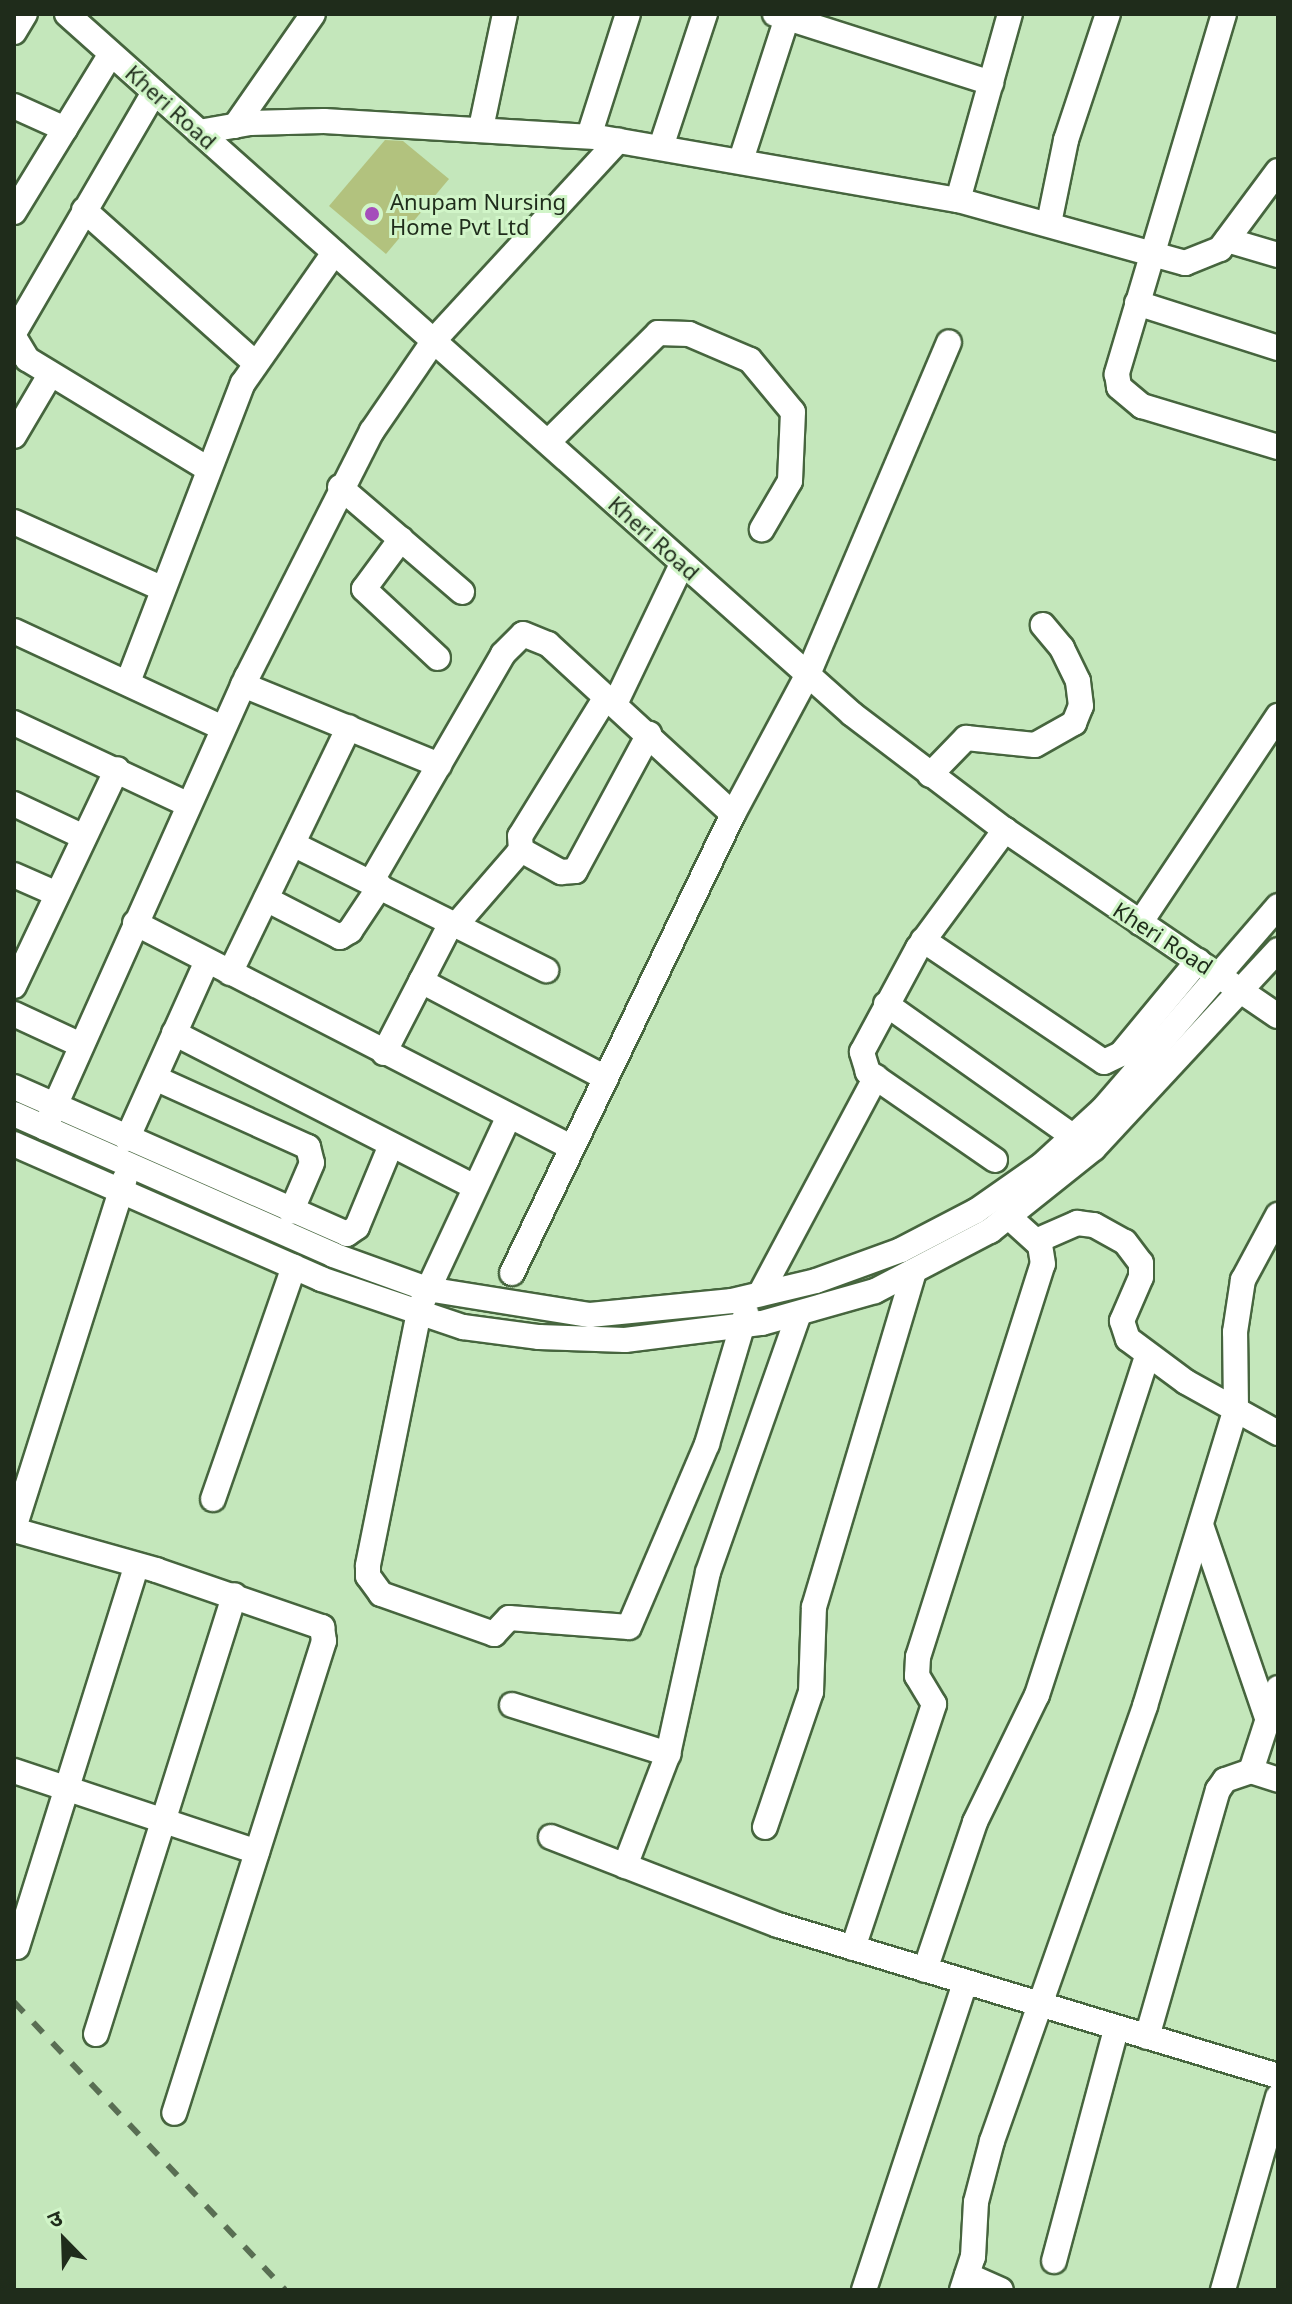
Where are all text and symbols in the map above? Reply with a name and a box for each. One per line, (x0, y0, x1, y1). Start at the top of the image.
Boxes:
street label: Kheri Road (120, 59, 222, 155)
place label: Anupam Nursing Home Pvt Ltd (390, 188, 566, 240)
marker: Anupam Nursing Home Pvt Ltd (361, 203, 383, 225)
street label: Kheri Road (603, 490, 705, 586)
street label: Kheri Road (1108, 896, 1218, 980)
north arrow (24, 2200, 104, 2280)
text: उ (43, 2202, 66, 2234)

